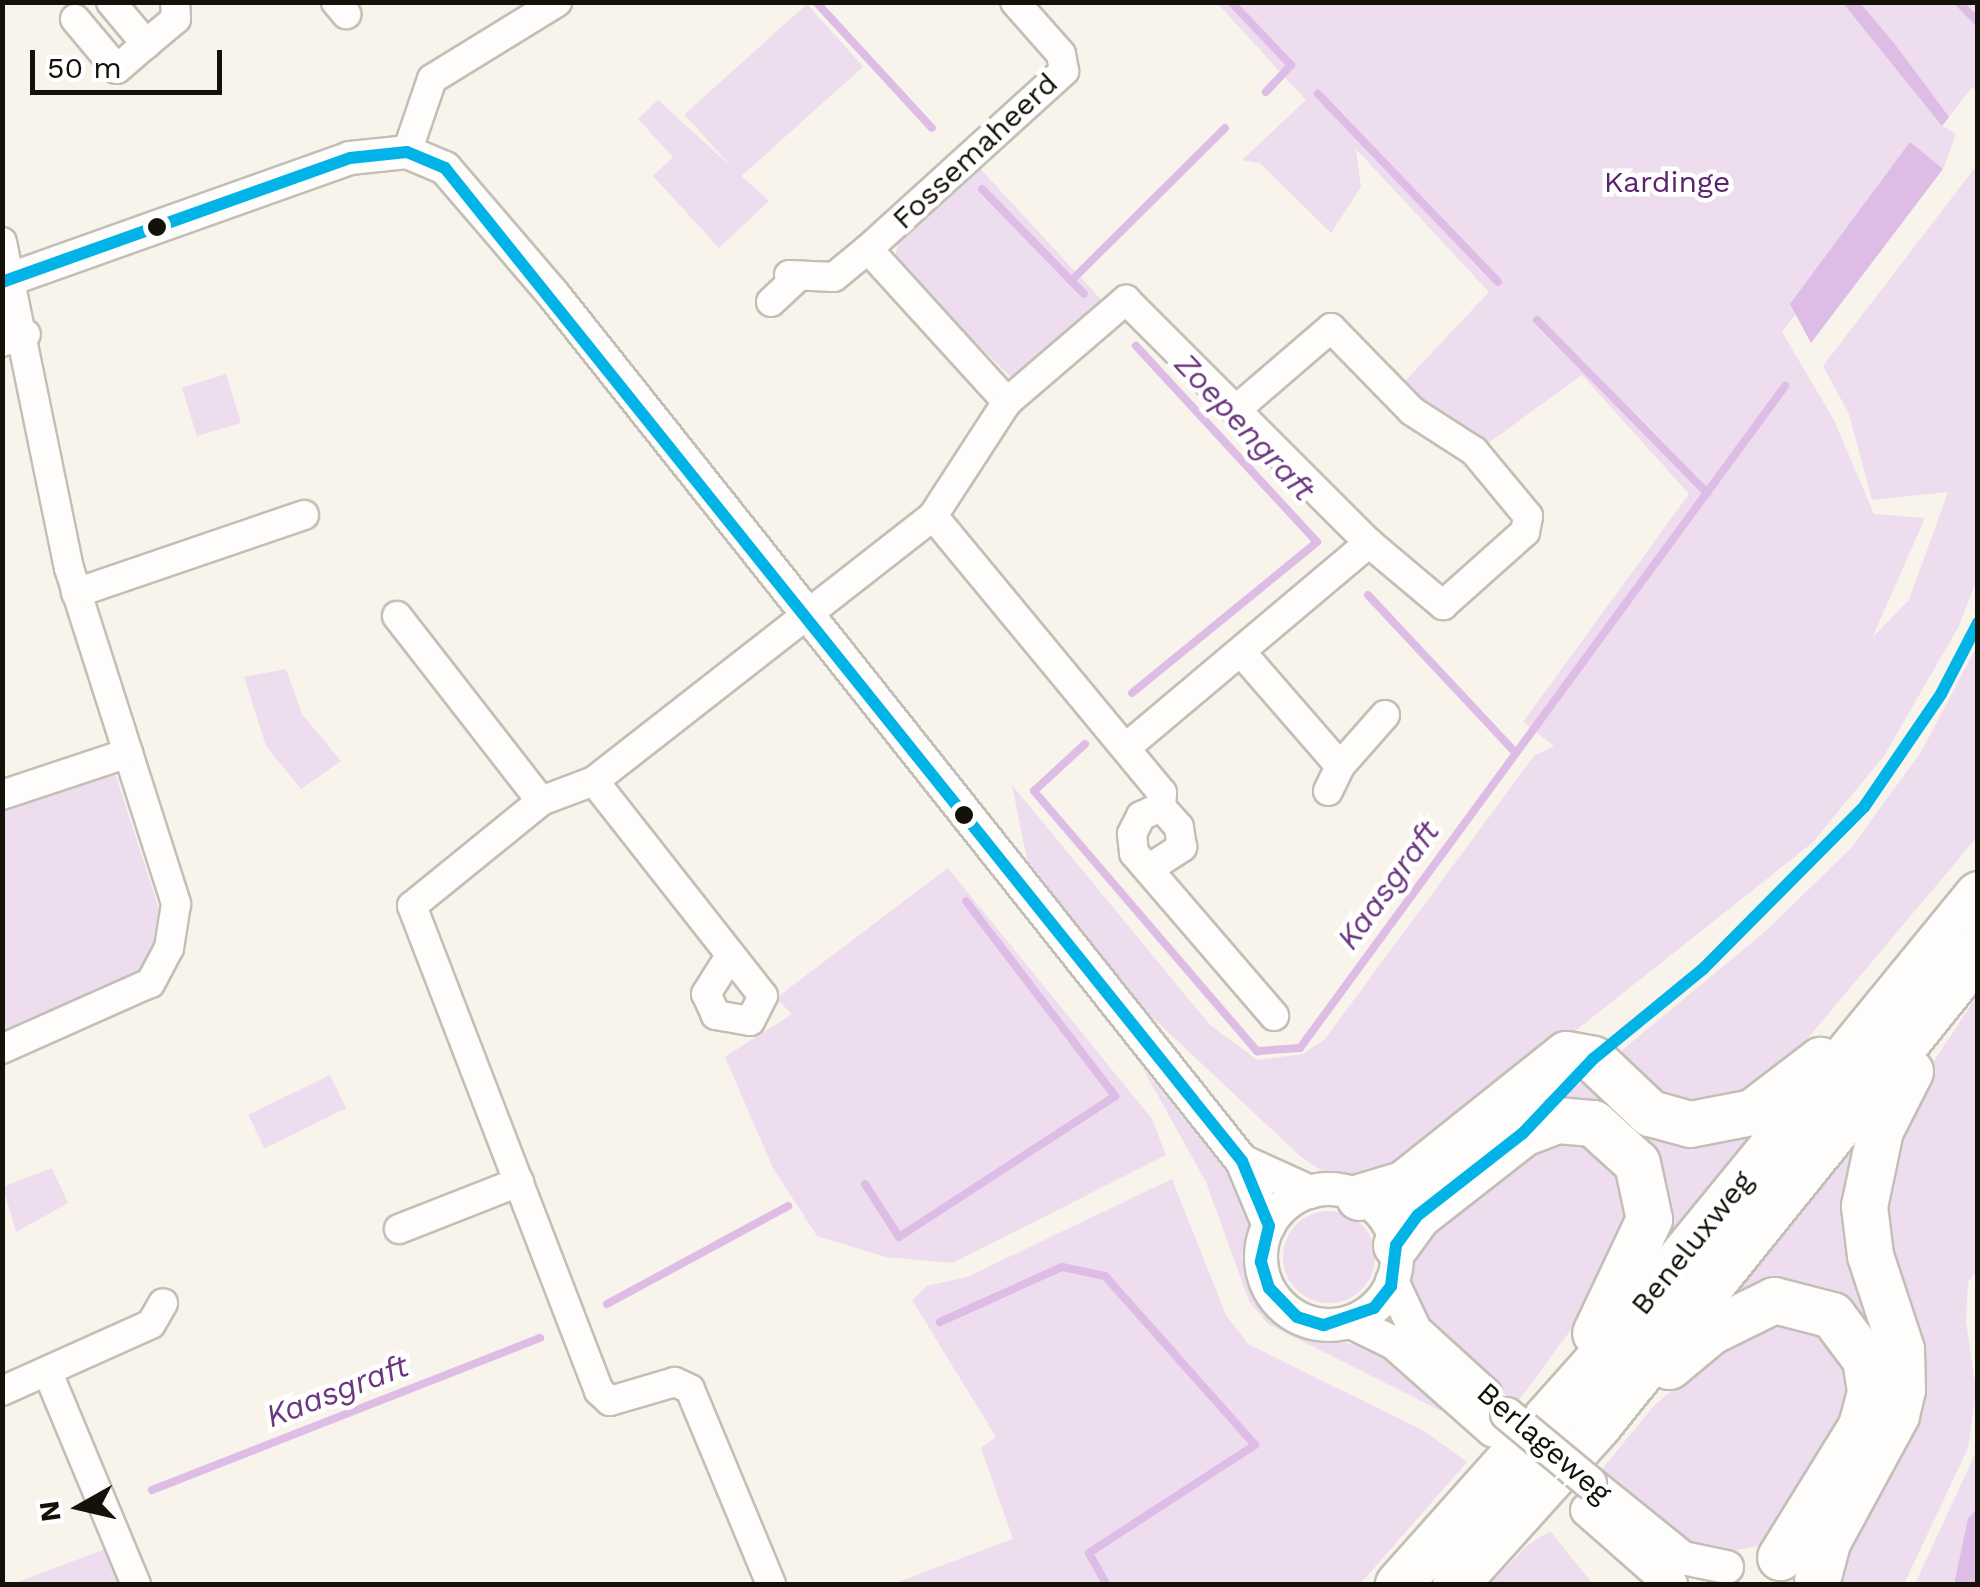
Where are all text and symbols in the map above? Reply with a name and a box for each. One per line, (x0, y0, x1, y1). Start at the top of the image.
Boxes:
scale bar (35, 30, 228, 92)
text: 50 m (47, 50, 122, 85)
street label: Fossemaheerd (885, 65, 1065, 237)
park label: Kardinge (1604, 164, 1730, 200)
unlabelled marker (147, 217, 167, 237)
water label: Zoepengraft (1167, 345, 1323, 509)
unlabelled marker (954, 805, 974, 825)
water label: Kaasgraft (1328, 813, 1448, 957)
street label: Beneluxweg (1623, 1164, 1761, 1322)
water label: Kaasgraft (260, 1346, 414, 1436)
street label: Berlageweg (1470, 1375, 1618, 1511)
north arrow (30, 1457, 130, 1557)
text: N (32, 1499, 68, 1524)

